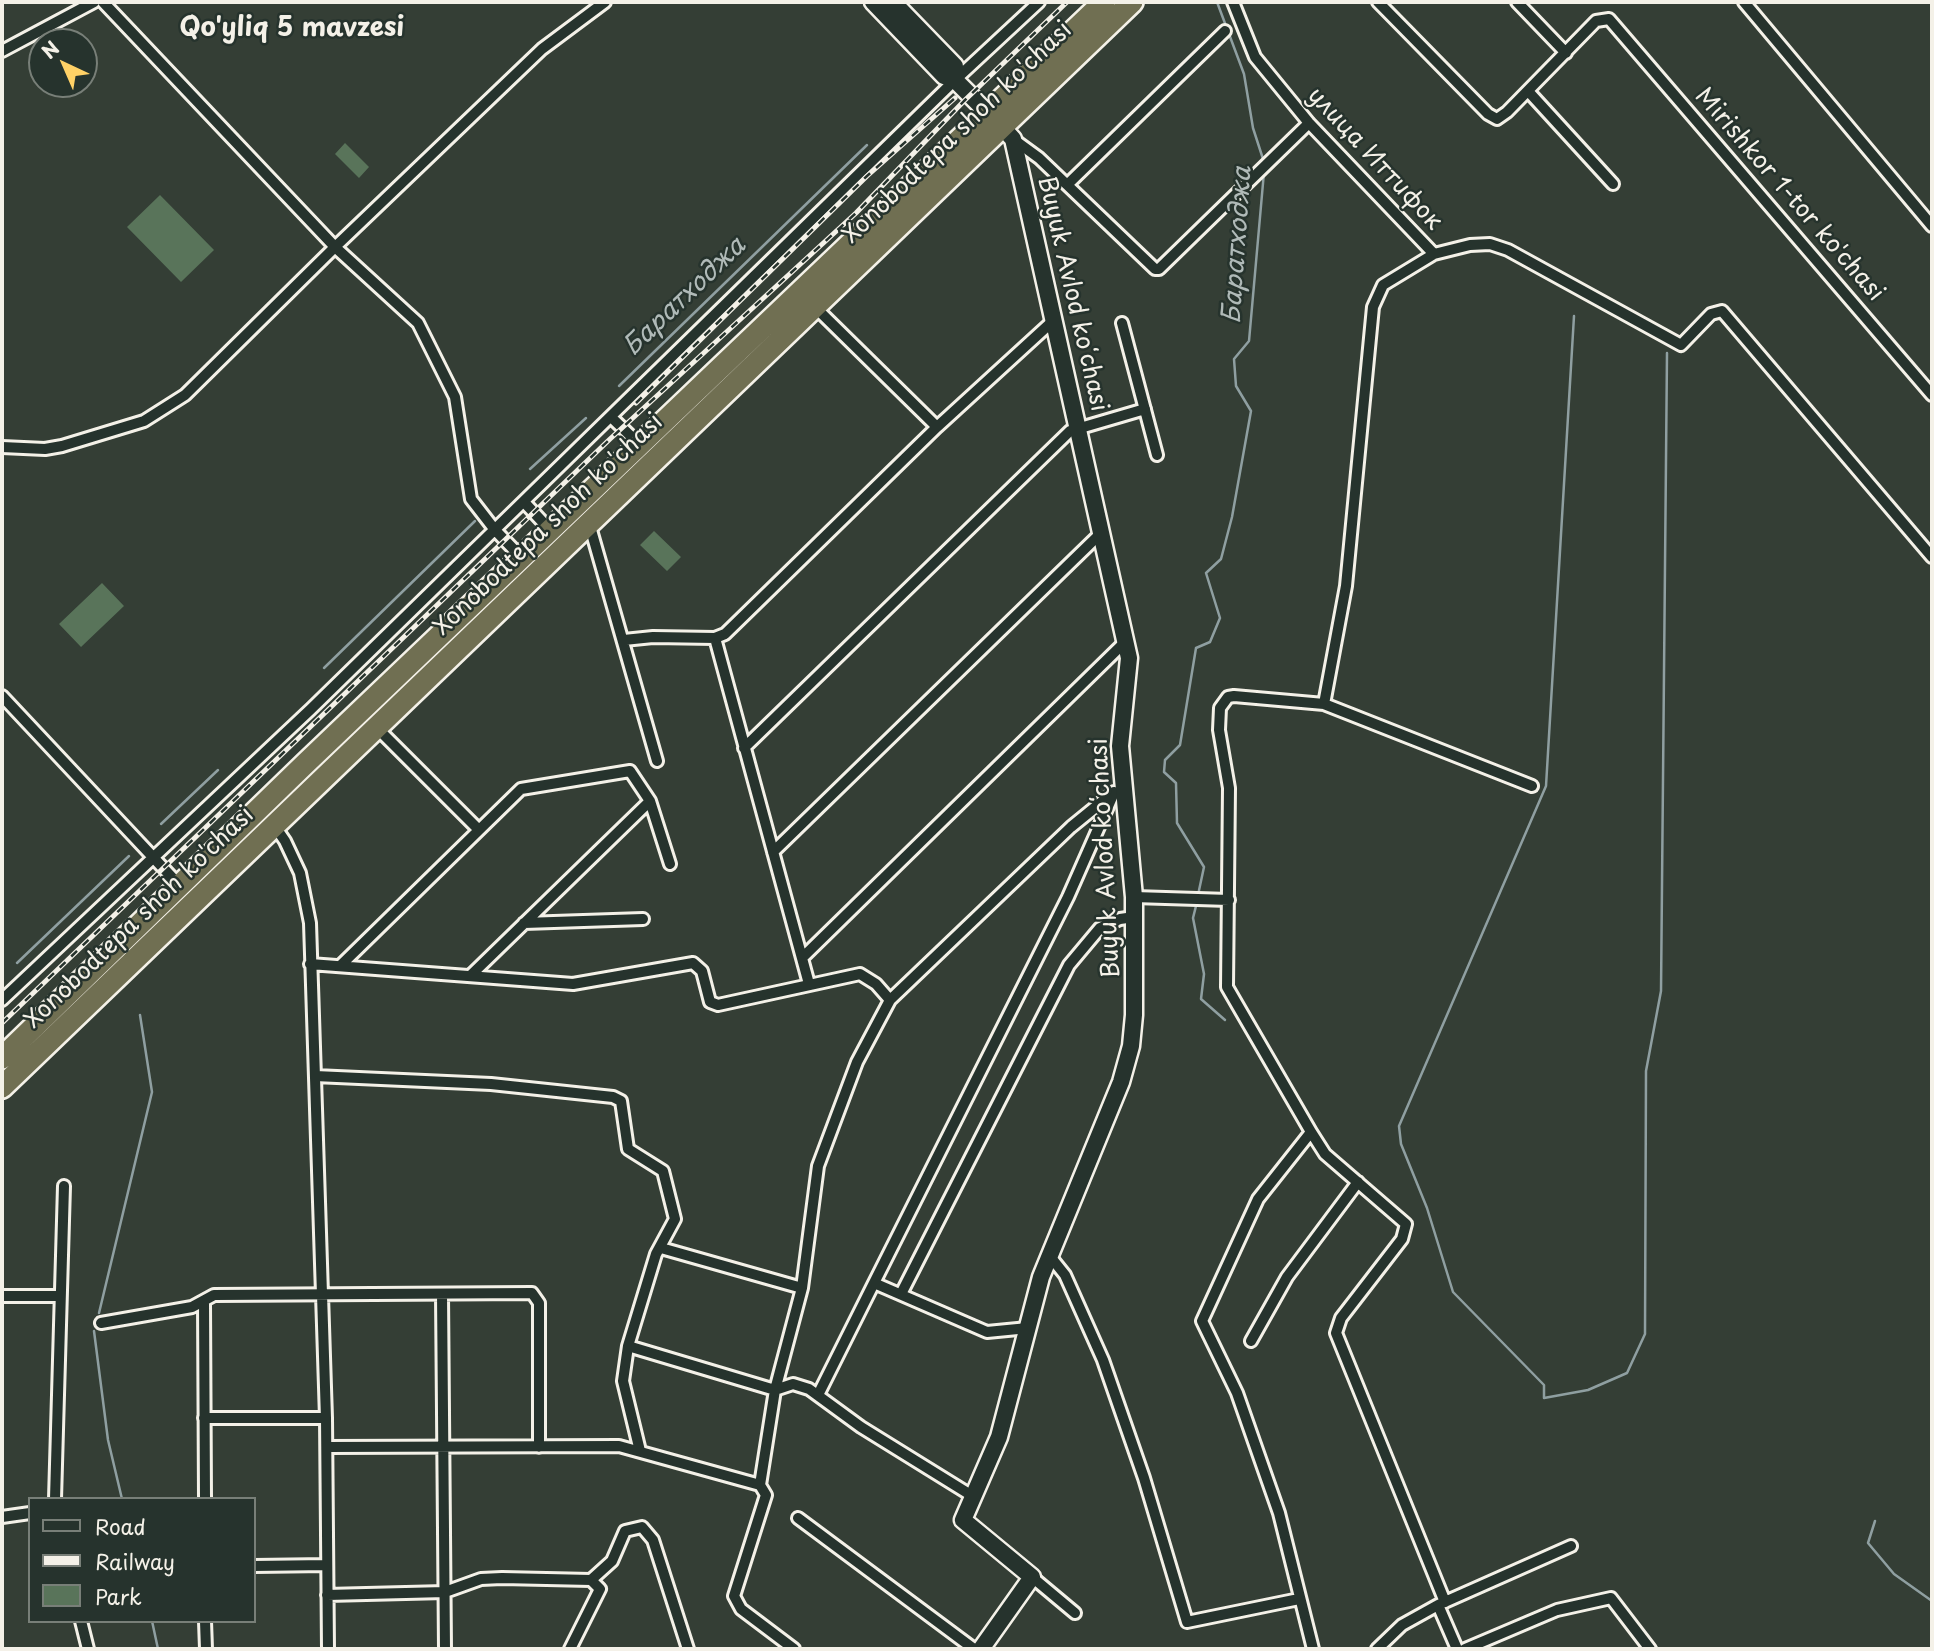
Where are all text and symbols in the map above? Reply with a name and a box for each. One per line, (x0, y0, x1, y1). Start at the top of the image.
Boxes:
district label: Qo'yliq 5 mavzesi (180, 13, 404, 45)
street label: Xonobodtepa shoh ko'chasi (838, 16, 1078, 250)
north arrow (28, 28, 98, 98)
text: N (35, 34, 65, 65)
street label: улица Иттифок (1301, 82, 1447, 236)
street label: Mirishkor 1-tor ko'chasi (1688, 82, 1890, 308)
water label: Баратходжа (1217, 165, 1259, 325)
street label: Buyuk Avlod koʻchasi (1031, 174, 1113, 414)
water label: Баратходжа (618, 231, 752, 363)
street label: Xonobodtepa shoh ko'chasi (429, 408, 669, 642)
street label: Buyuk Avlod koʻchasi (1085, 737, 1127, 979)
street label: Xonobodtepa shoh ko'chasi (20, 801, 260, 1035)
legend (28, 1497, 256, 1623)
text: Road (95, 1510, 146, 1542)
text: Railway (95, 1545, 175, 1577)
text: Park (95, 1580, 142, 1612)

